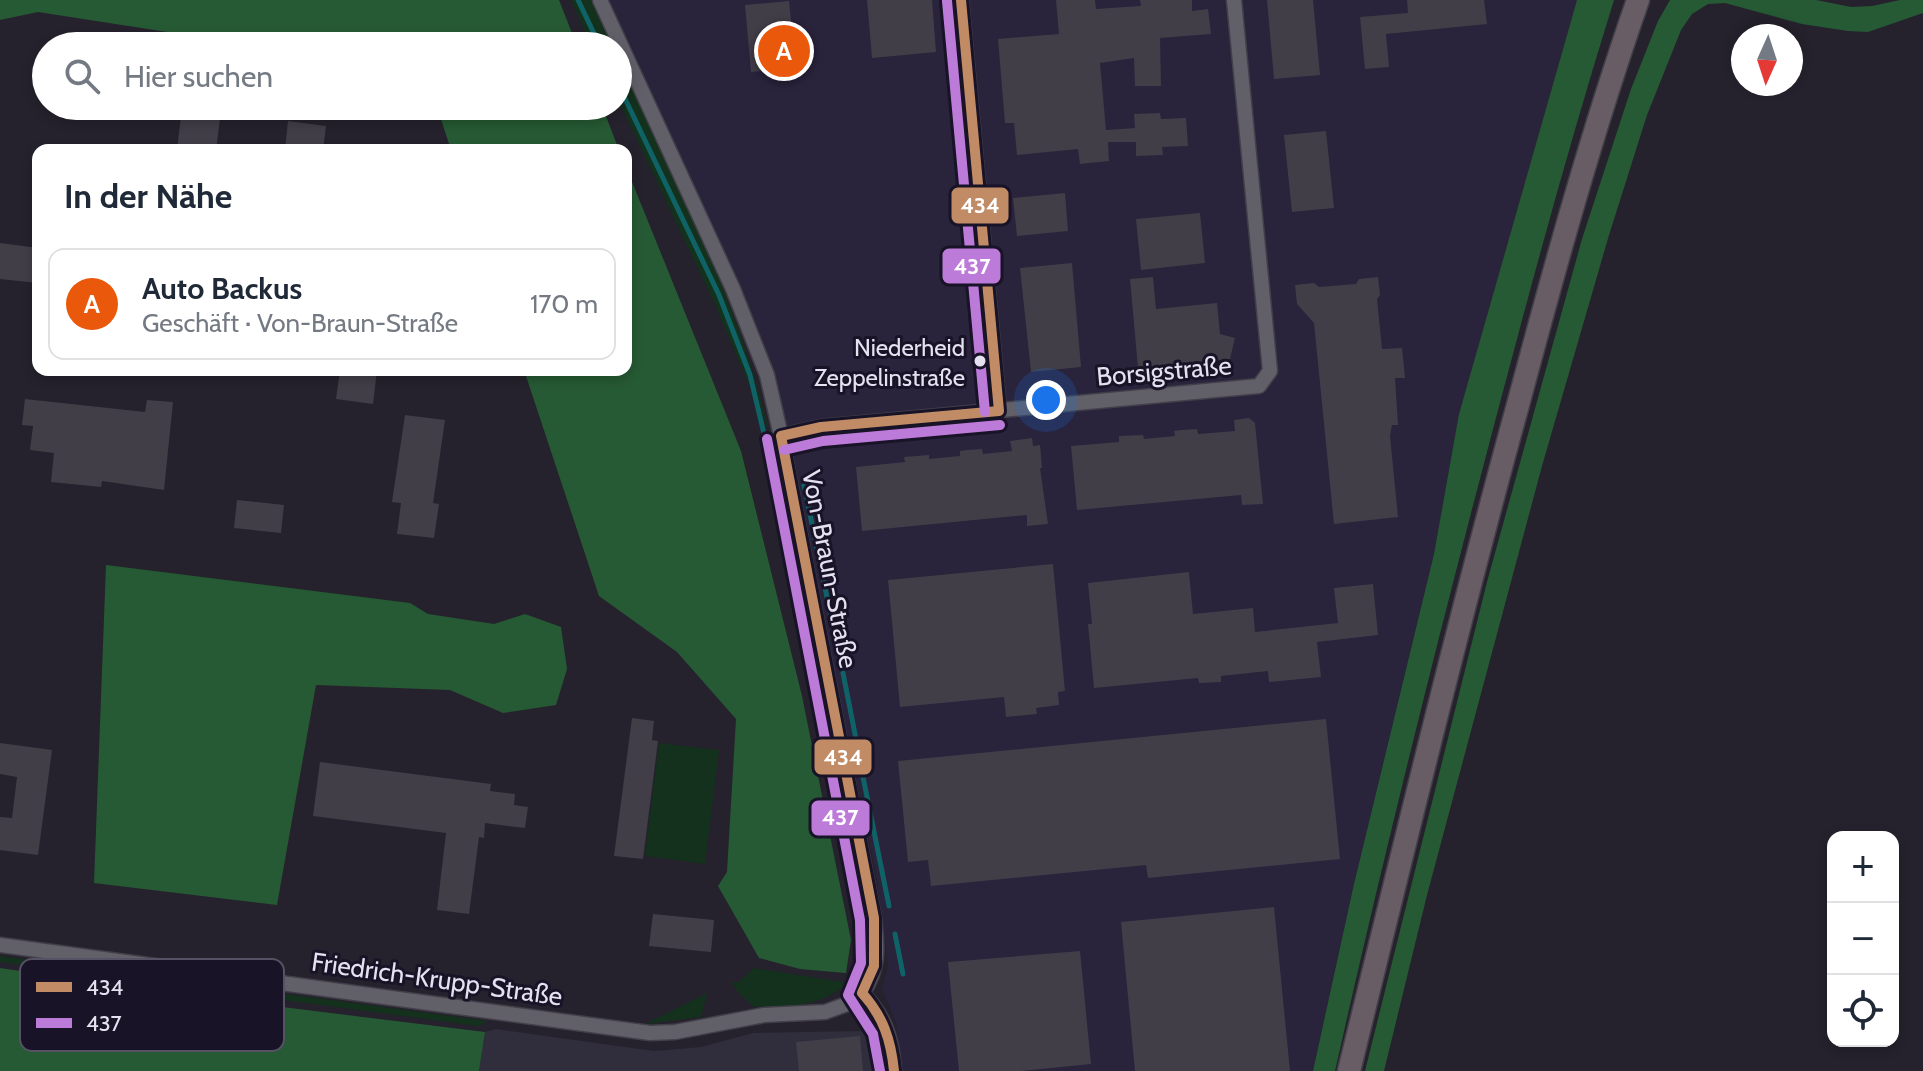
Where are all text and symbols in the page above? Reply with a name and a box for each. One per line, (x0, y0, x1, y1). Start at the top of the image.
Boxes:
pin: A (758, 21, 810, 81)
north arrow (1731, 24, 1803, 96)
search box (32, 32, 632, 120)
icon: search (60, 54, 104, 98)
text: Hier suchen (124, 58, 273, 95)
text: In der Nähe (64, 175, 232, 217)
line badge: 434 (950, 186, 1010, 225)
text: 434 (960, 192, 1000, 219)
line badge: 437 (941, 247, 1002, 285)
text: 437 (954, 253, 991, 280)
text: Auto Backus (142, 270, 302, 307)
text: A (84, 288, 100, 320)
text: 170 m (530, 288, 598, 320)
text: Geschäft · Von-Braun-Straße (142, 307, 458, 339)
place label: Niederheid Zeppelinstraße (814, 333, 965, 392)
street label: Borsigstraße (1095, 349, 1233, 393)
marker: Niederheid Zeppelinstraße (972, 353, 988, 369)
your location (1026, 380, 1066, 420)
street label: Von-Braun-Straße (795, 467, 865, 671)
line badge: 434 (813, 738, 873, 776)
text: 434 (823, 744, 863, 771)
line badge: 437 (810, 799, 871, 837)
text: 437 (822, 804, 859, 831)
map controls (1827, 831, 1899, 1047)
button: + (1827, 831, 1899, 903)
button: − (1827, 903, 1899, 975)
street label: Friedrich-Krupp-Straße (309, 946, 565, 1012)
legend (20, 959, 284, 1051)
text: 434 (86, 974, 124, 1001)
button: locate (1827, 975, 1899, 1047)
text: 437 (86, 1010, 122, 1037)

